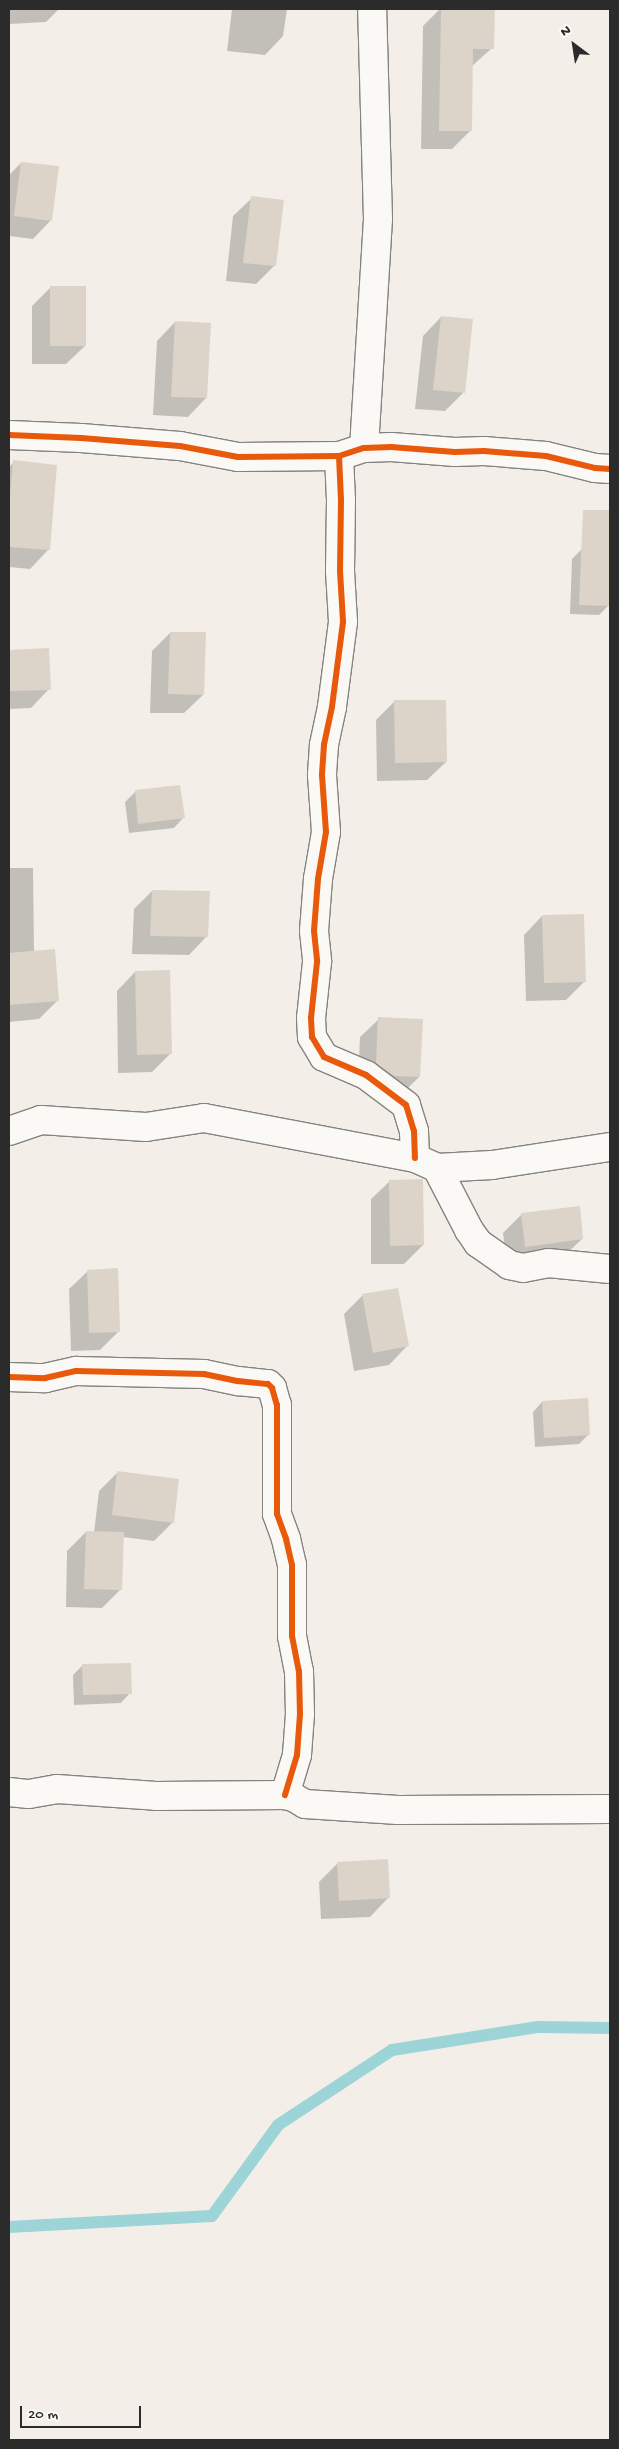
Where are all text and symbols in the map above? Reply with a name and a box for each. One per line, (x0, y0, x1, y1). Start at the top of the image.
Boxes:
north arrow (549, 20, 599, 70)
text: N (558, 22, 574, 41)
scale bar (22, 2396, 144, 2428)
text: 20 m (28, 2406, 58, 2424)

